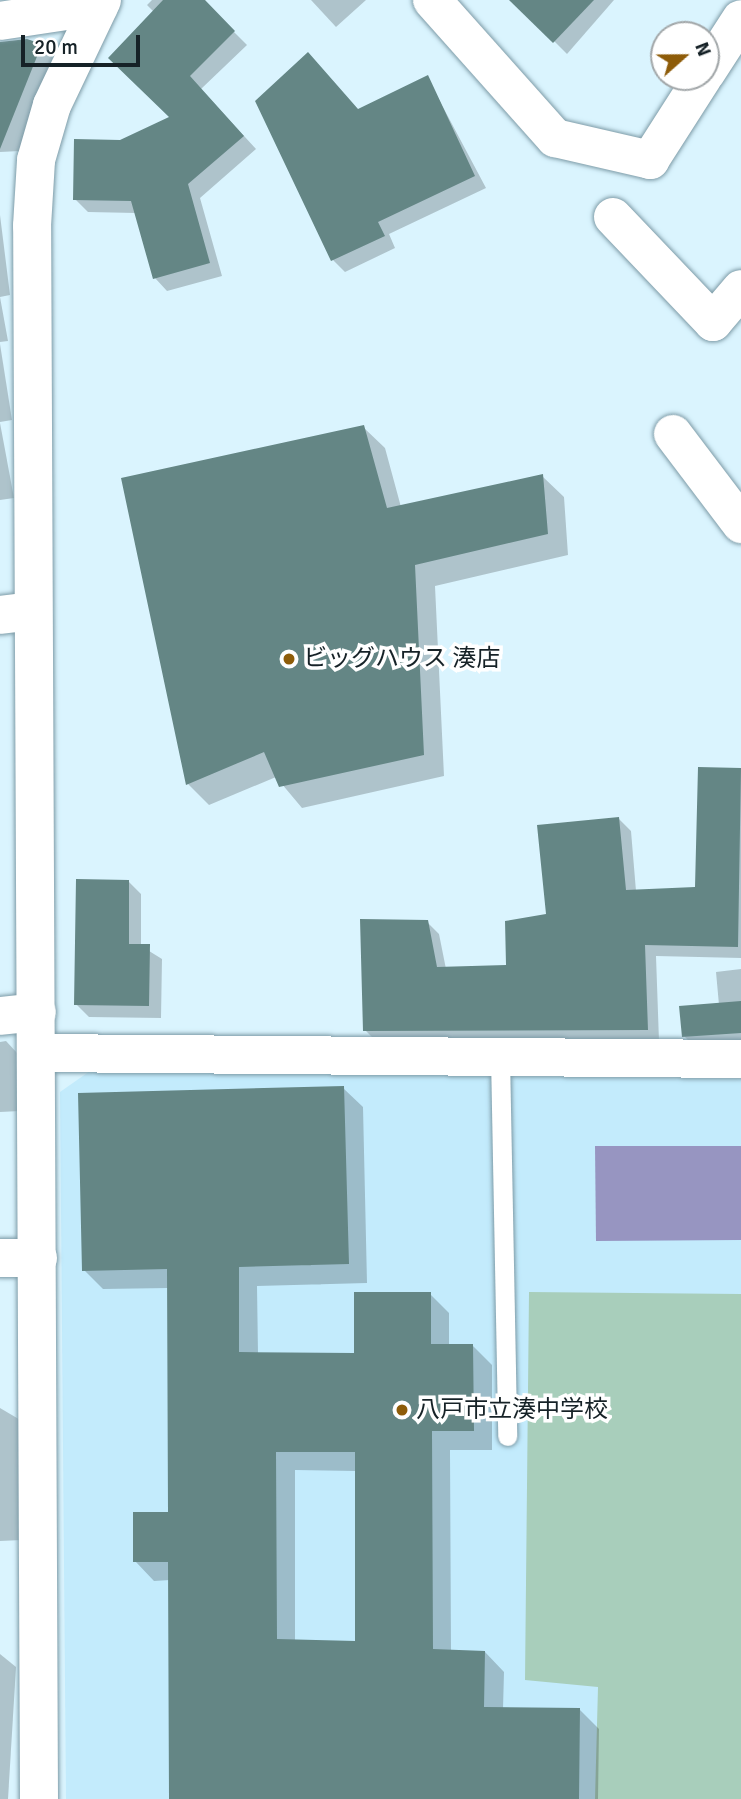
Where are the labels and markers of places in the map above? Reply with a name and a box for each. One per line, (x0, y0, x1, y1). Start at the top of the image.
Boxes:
place label: ビッグハウス 湊店 (303, 645, 500, 673)
marker: ビッグハウス 湊店 (281, 651, 297, 667)
place label: 八戸市立湊中学校 (416, 1396, 608, 1424)
marker: 八戸市立湊中学校 (394, 1402, 410, 1418)

